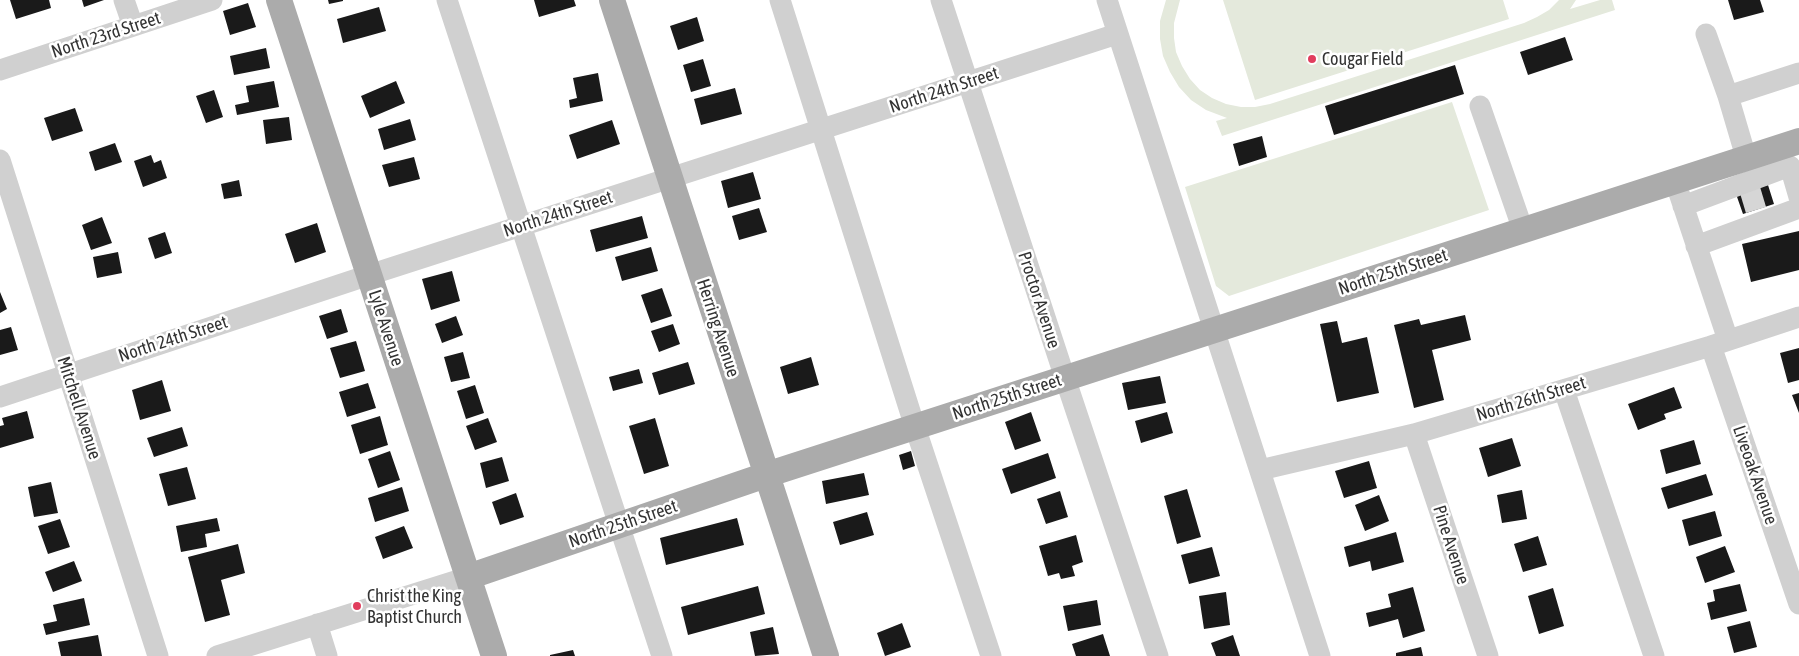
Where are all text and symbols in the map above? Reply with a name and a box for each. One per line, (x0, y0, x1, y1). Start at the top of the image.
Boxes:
street label: North 23rd Street (49, 7, 163, 63)
place label: Cougar Field (1322, 48, 1403, 70)
marker: Cougar Field (1306, 53, 1318, 65)
street label: North 24th Street (887, 62, 1001, 118)
street label: North 24th Street (501, 186, 615, 242)
street label: North 25th Street (1336, 244, 1450, 300)
street label: Proctor Avenue (1013, 249, 1065, 351)
street label: Herring Avenue (692, 276, 744, 380)
street label: Lyle Avenue (364, 287, 408, 369)
street label: North 24th Street (116, 311, 230, 367)
street label: Mitchell Avenue (52, 354, 106, 462)
street label: North 25th Street (950, 369, 1064, 425)
street label: North 26th Street (1474, 372, 1588, 426)
street label: Liveoak Avenue (1728, 423, 1782, 527)
street label: North 25th Street (566, 495, 680, 553)
street label: Pine Avenue (1428, 503, 1474, 587)
place label: Christ the King Baptist Church (367, 585, 462, 628)
marker: Christ the King Baptist Church (351, 600, 363, 612)

